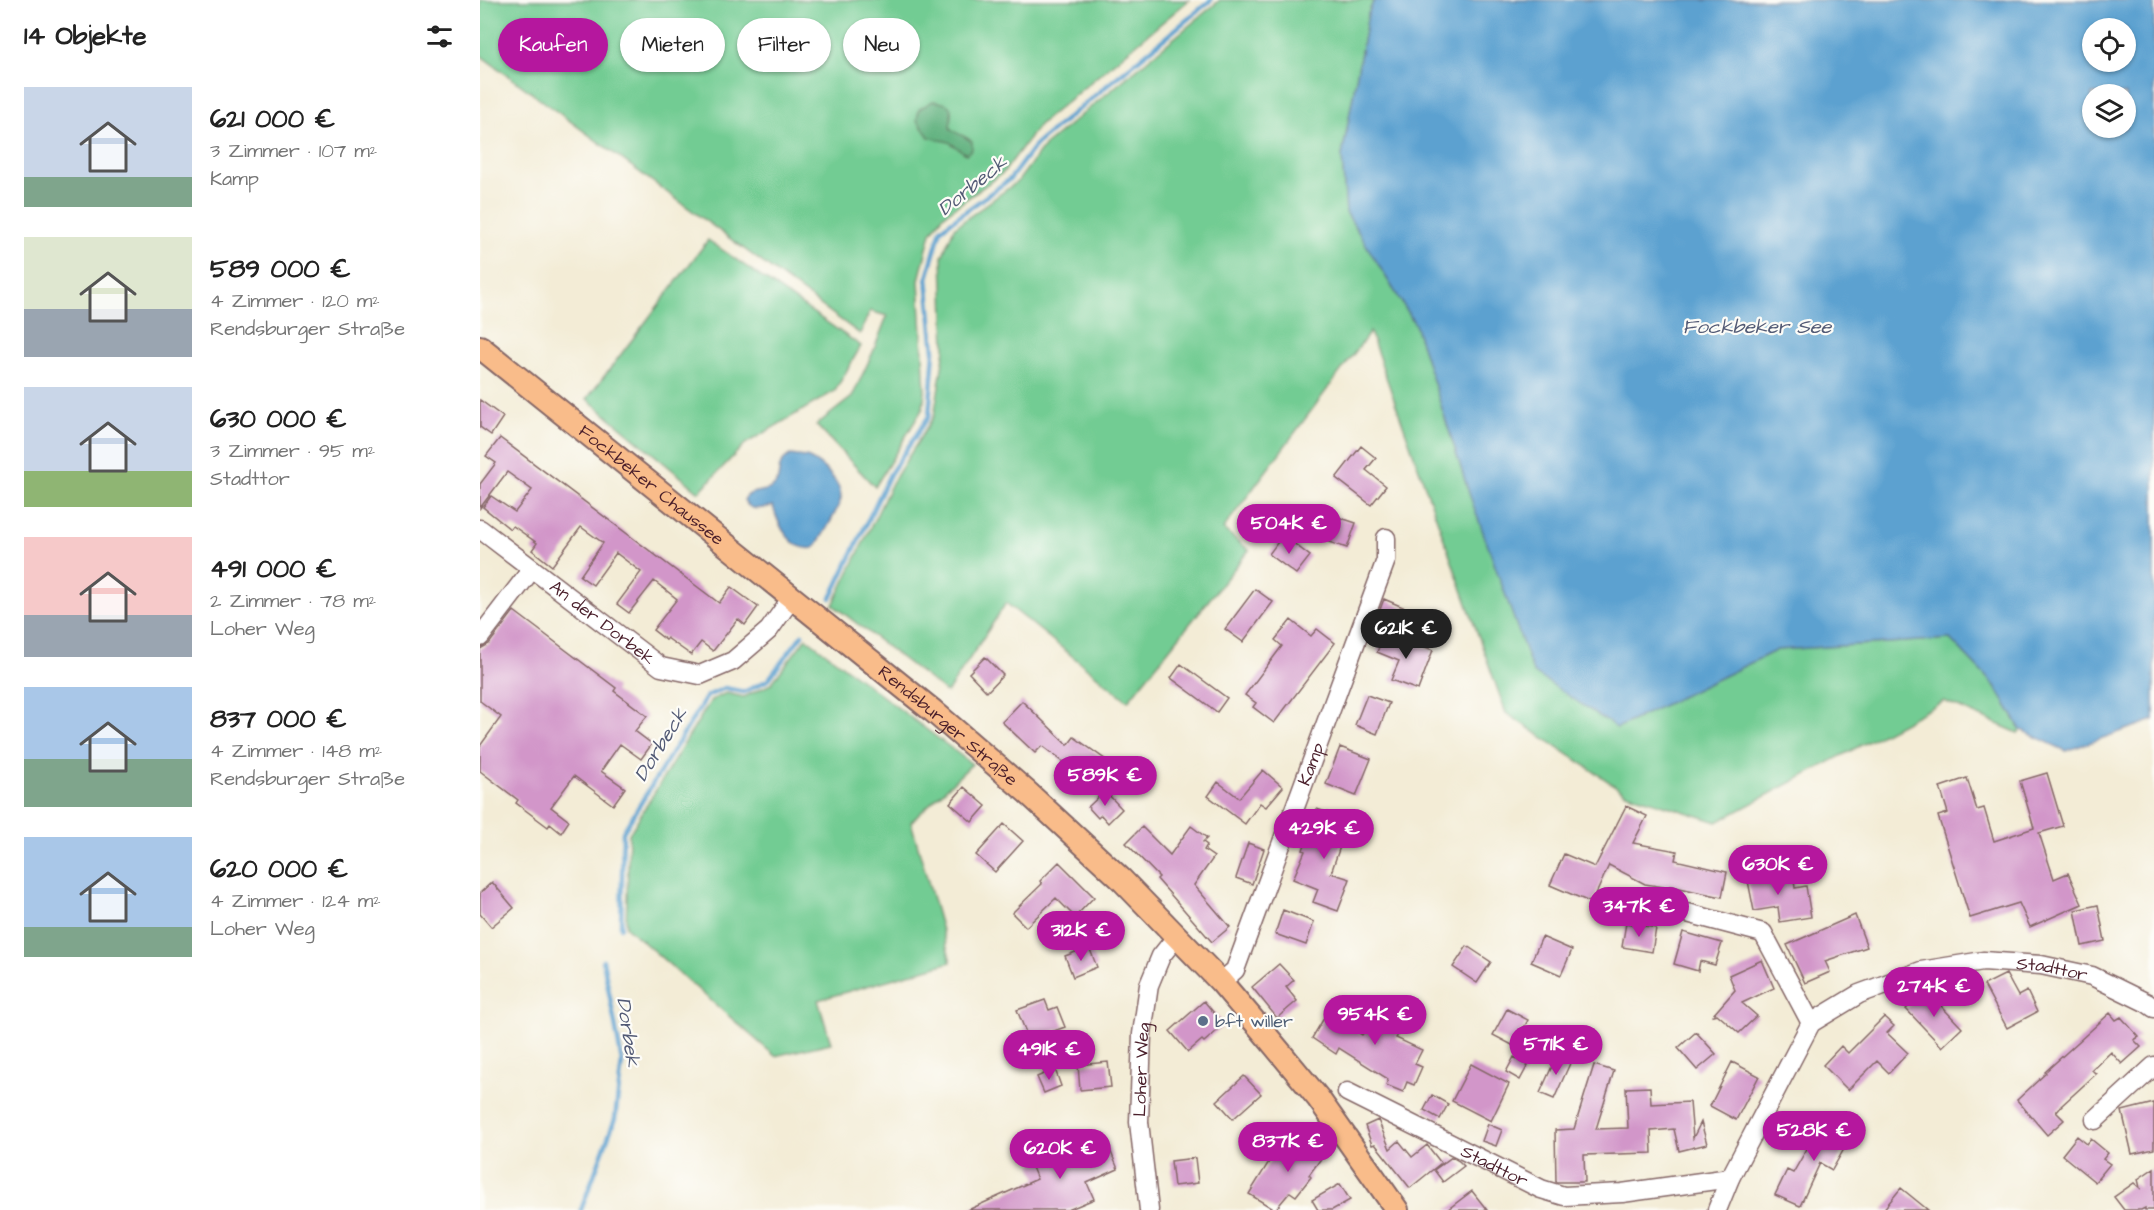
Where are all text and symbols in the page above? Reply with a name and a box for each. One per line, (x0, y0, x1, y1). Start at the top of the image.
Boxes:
text: 14 Objekte (24, 18, 147, 54)
chip: Kaufen (498, 18, 608, 72)
chip: Mieten (620, 18, 725, 72)
chip: Filter (737, 18, 831, 72)
chip: Neu (843, 18, 920, 72)
map controls (2082, 18, 2136, 138)
button: locate (2082, 18, 2136, 72)
icon: filters (423, 20, 456, 53)
button: layers (2082, 84, 2136, 138)
text: 621 000 € (210, 101, 335, 137)
icon: home (72, 111, 144, 183)
text: 3 Zimmer · 107 m² (210, 137, 377, 165)
water label: Dorbeck (932, 149, 1014, 223)
text: Kamp (210, 165, 259, 193)
text: 589 000 € (210, 251, 351, 287)
icon: home (72, 261, 144, 333)
text: 4 Zimmer · 120 m² (210, 287, 380, 315)
water label: Fockbeker See (1683, 313, 1833, 341)
text: Rendsburger Straße (210, 315, 405, 343)
text: 630 000 € (210, 401, 347, 437)
icon: home (72, 411, 144, 483)
street label: Fockbeker Chaussee (573, 419, 730, 552)
text: 3 Zimmer · 95 m² (210, 437, 375, 465)
text: Stadttor (210, 465, 290, 493)
pin: 504K € (1240, 504, 1338, 555)
text: 504K € (1251, 509, 1327, 537)
text: 491 000 € (210, 551, 337, 587)
icon: home (72, 561, 144, 633)
street label: An der Dorbek (544, 574, 660, 671)
text: 2 Zimmer · 78 m² (210, 587, 376, 615)
pin: 621K € (1357, 609, 1455, 660)
text: 621K € (1375, 614, 1437, 642)
text: Loher Weg (210, 615, 315, 643)
street label: Rendsburger Straße (873, 660, 1023, 792)
text: 837 000 € (210, 701, 347, 737)
water label: Dorbeck (627, 702, 695, 787)
icon: home (72, 711, 144, 783)
text: 4 Zimmer · 148 m² (210, 737, 382, 765)
street label: Kamp (1292, 739, 1331, 789)
pin: 589K € (1056, 756, 1154, 807)
text: 589K € (1068, 761, 1142, 789)
text: Rendsburger Straße (210, 765, 405, 793)
pin: 429K € (1275, 809, 1373, 860)
text: 429K € (1288, 814, 1360, 842)
pin: 630K € (1729, 845, 1827, 896)
text: 630K € (1742, 850, 1814, 878)
text: 620 000 € (210, 851, 348, 887)
icon: home (72, 861, 144, 933)
text: 4 Zimmer · 124 m² (210, 887, 381, 915)
pin: 347K € (1590, 887, 1688, 938)
text: 347K € (1603, 892, 1675, 920)
pin: 312K € (1032, 911, 1130, 962)
text: Loher Weg (210, 915, 315, 943)
text: 312K € (1051, 916, 1111, 944)
street label: Stadttor (2016, 951, 2090, 988)
pin: 274K € (1885, 967, 1983, 1018)
text: 274K € (1897, 972, 1971, 1000)
pin: 954K € (1326, 995, 1424, 1046)
water label: Dorbek (609, 996, 647, 1069)
text: 954K € (1337, 1000, 1413, 1028)
place label: bft willer (1215, 1009, 1293, 1034)
marker: bft willer (1196, 1014, 1210, 1028)
street label: Loher Weg (1127, 1021, 1157, 1117)
pin: 571K € (1507, 1025, 1605, 1076)
pin: 491K € (1000, 1030, 1098, 1081)
text: 571K € (1523, 1030, 1589, 1058)
text: 491K € (1017, 1035, 1081, 1063)
pin: 528K € (1765, 1111, 1863, 1162)
text: 528K € (1777, 1116, 1851, 1144)
pin: 837K € (1239, 1122, 1337, 1173)
text: 837K € (1252, 1127, 1324, 1155)
pin: 620K € (1011, 1129, 1109, 1180)
text: 620K € (1024, 1134, 1096, 1162)
street label: Stadttor (1457, 1139, 1532, 1194)

